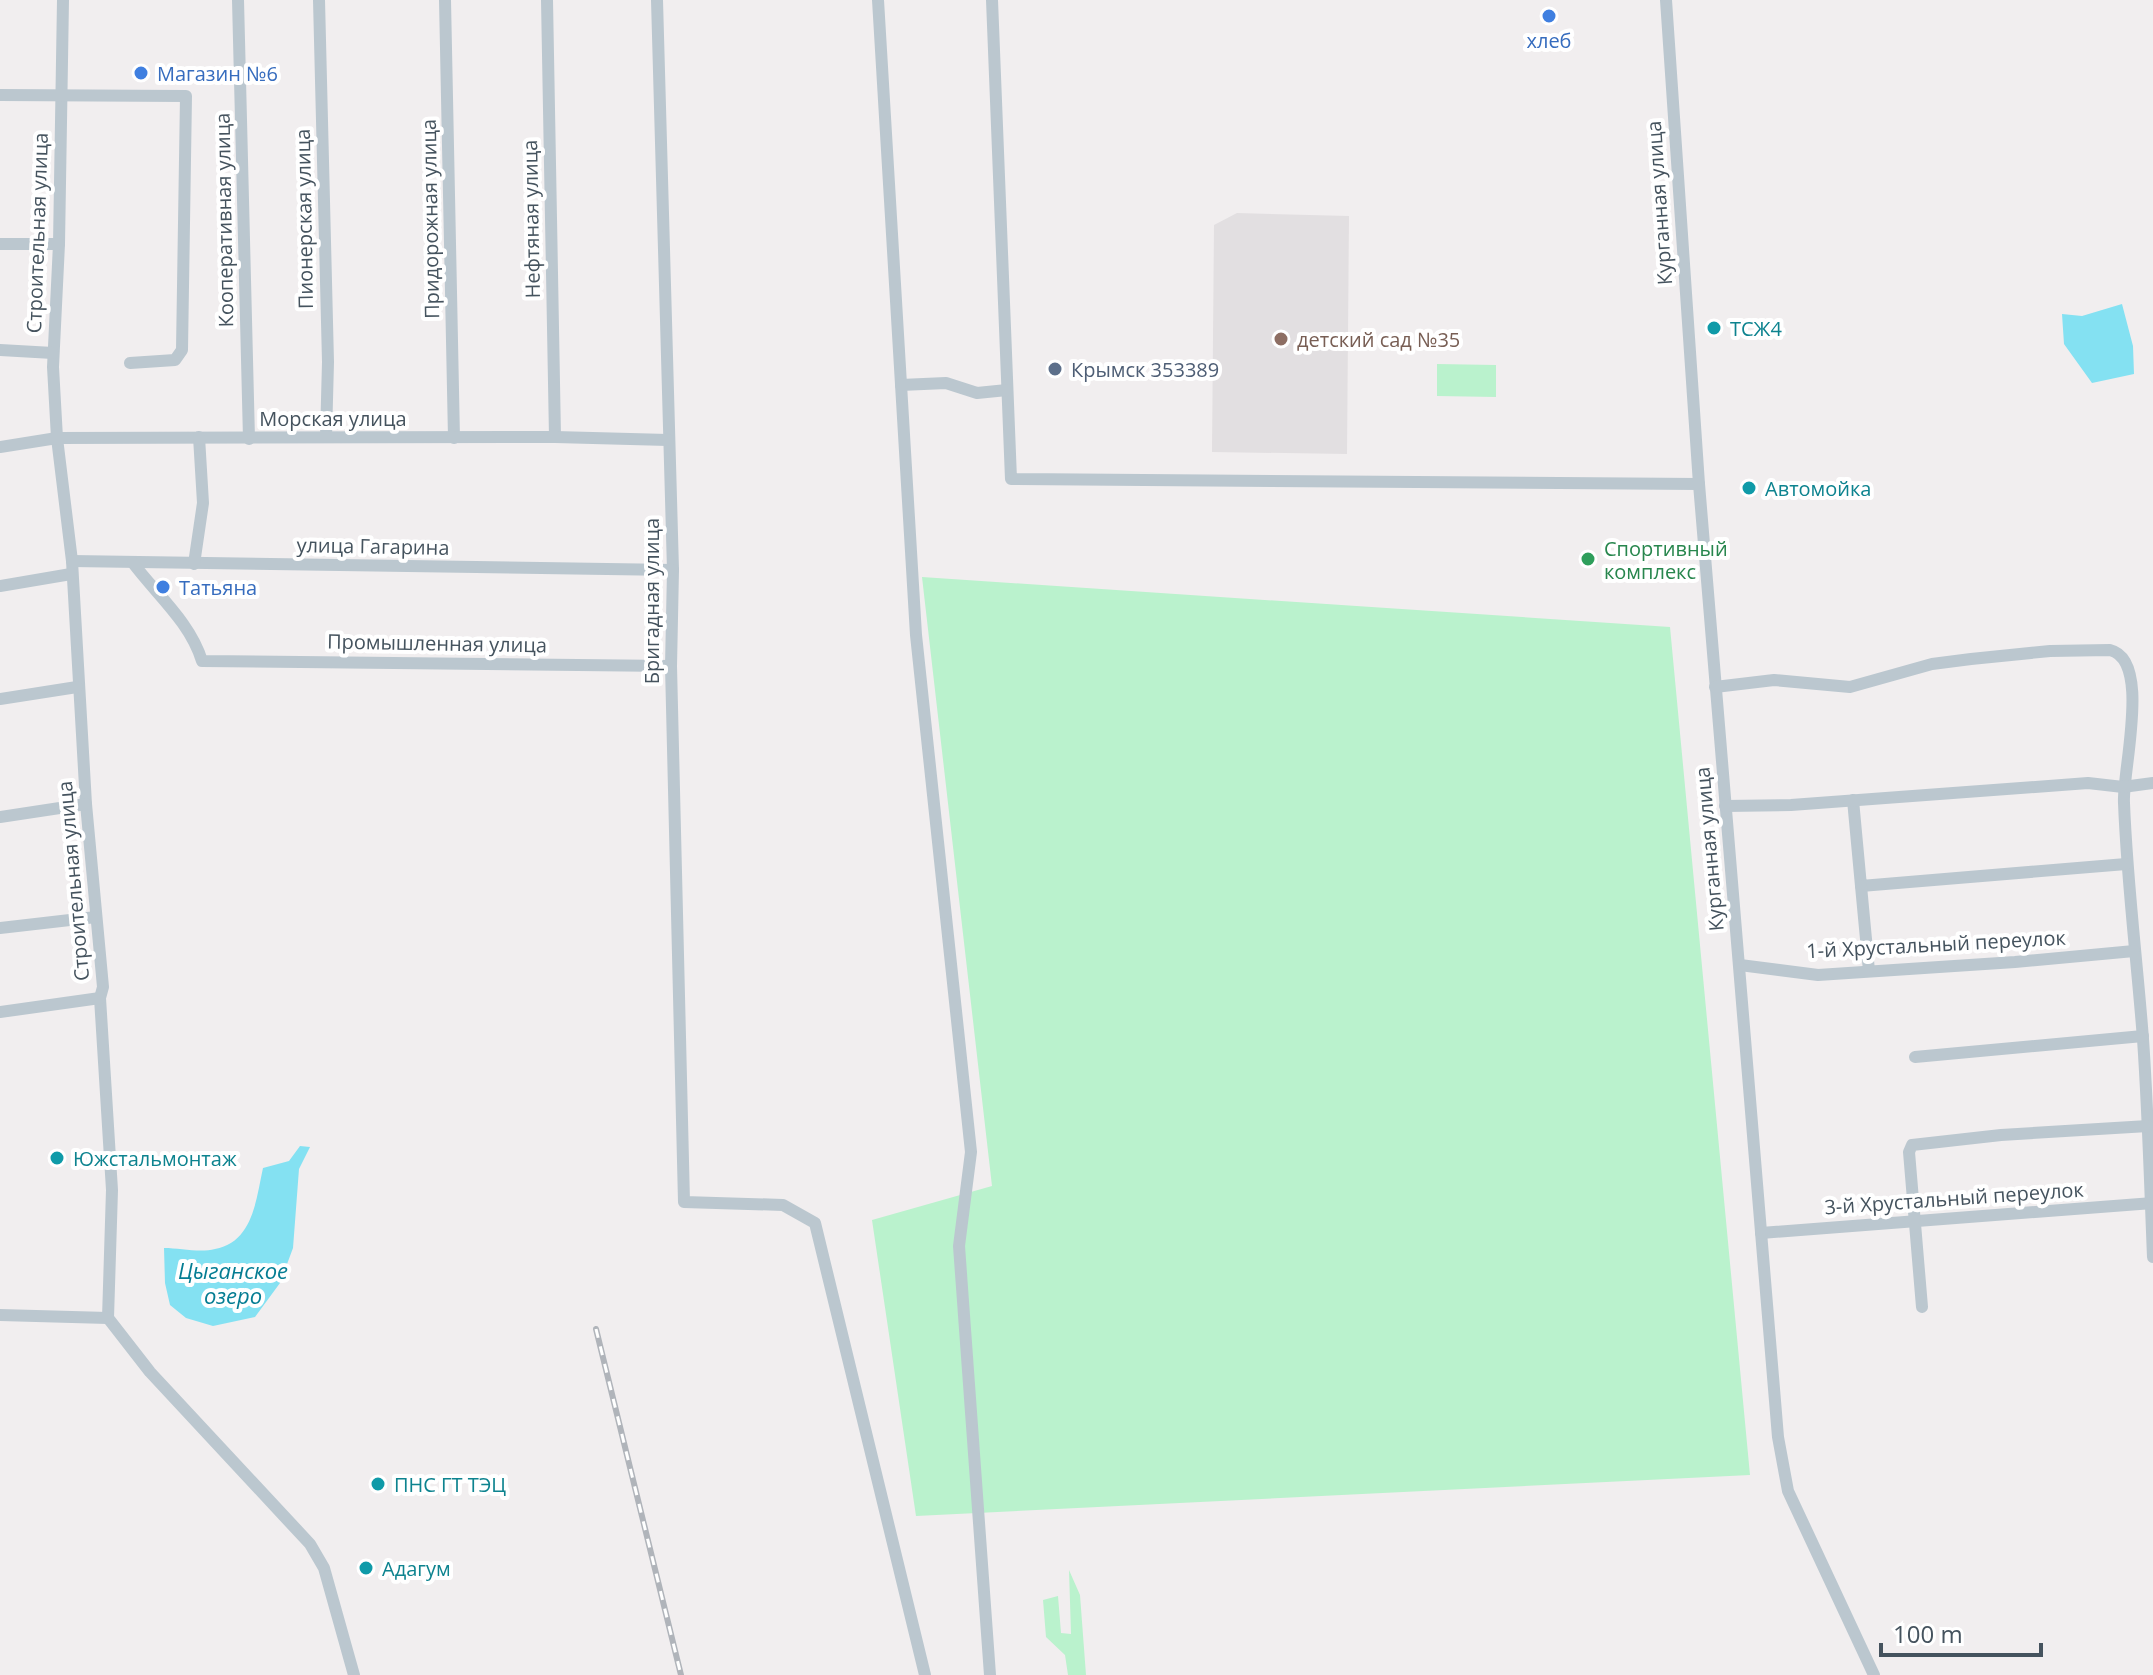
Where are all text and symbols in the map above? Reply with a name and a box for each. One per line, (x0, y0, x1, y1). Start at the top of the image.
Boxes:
marker: хлеб (1540, 7, 1558, 25)
place label: хлеб (1526, 27, 1572, 54)
place label: Магазин №6 (157, 60, 278, 87)
marker: Магазин №6 (132, 64, 150, 82)
street label: Кооперативная улица (209, 112, 239, 328)
street label: Придорожная улица (415, 119, 445, 319)
street label: Курганная улица (1640, 120, 1678, 286)
street label: Пионерская улица (289, 129, 319, 309)
street label: Строительная улица (20, 132, 54, 334)
street label: Нефтяная улица (516, 139, 546, 299)
place label: ТСЖ4 (1730, 315, 1782, 342)
marker: ТСЖ4 (1705, 319, 1723, 337)
place label: детский сад №35 (1297, 326, 1460, 353)
marker: детский сад №35 (1272, 330, 1290, 348)
place label: Крымск 353389 (1071, 356, 1219, 383)
marker: Крымск 353389 (1046, 360, 1064, 378)
street label: Морская улица (259, 405, 407, 432)
place label: Автомойка (1765, 475, 1871, 502)
marker: Автомойка (1740, 479, 1758, 497)
street label: Бригадная улица (638, 518, 665, 684)
street label: улица Гагарина (296, 531, 450, 561)
place label: Спортивный комплекс (1604, 535, 1728, 585)
marker: Спортивный комплекс (1579, 550, 1597, 568)
place label: Татьяна (179, 574, 257, 601)
marker: Татьяна (154, 578, 172, 596)
street label: Промышленная улица (327, 628, 547, 658)
street label: Курганная улица (1688, 766, 1730, 932)
street label: Строительная улица (51, 780, 95, 982)
street label: 1-й Хрустальный переулок (1806, 924, 2067, 964)
place label: Южстальмонтаж (73, 1145, 237, 1172)
marker: Южстальмонтаж (48, 1149, 66, 1167)
street label: 3-й Хрустальный переулок (1823, 1175, 2085, 1221)
water label: Цыганское озеро (178, 1255, 288, 1310)
place label: ПНС ГТ ТЭЦ (394, 1471, 506, 1498)
marker: ПНС ГТ ТЭЦ (369, 1475, 387, 1493)
place label: Адагум (382, 1555, 451, 1582)
marker: Адагум (357, 1559, 375, 1577)
scale bar (1881, 1607, 2041, 1657)
text: 100 m (1893, 1617, 1963, 1650)

